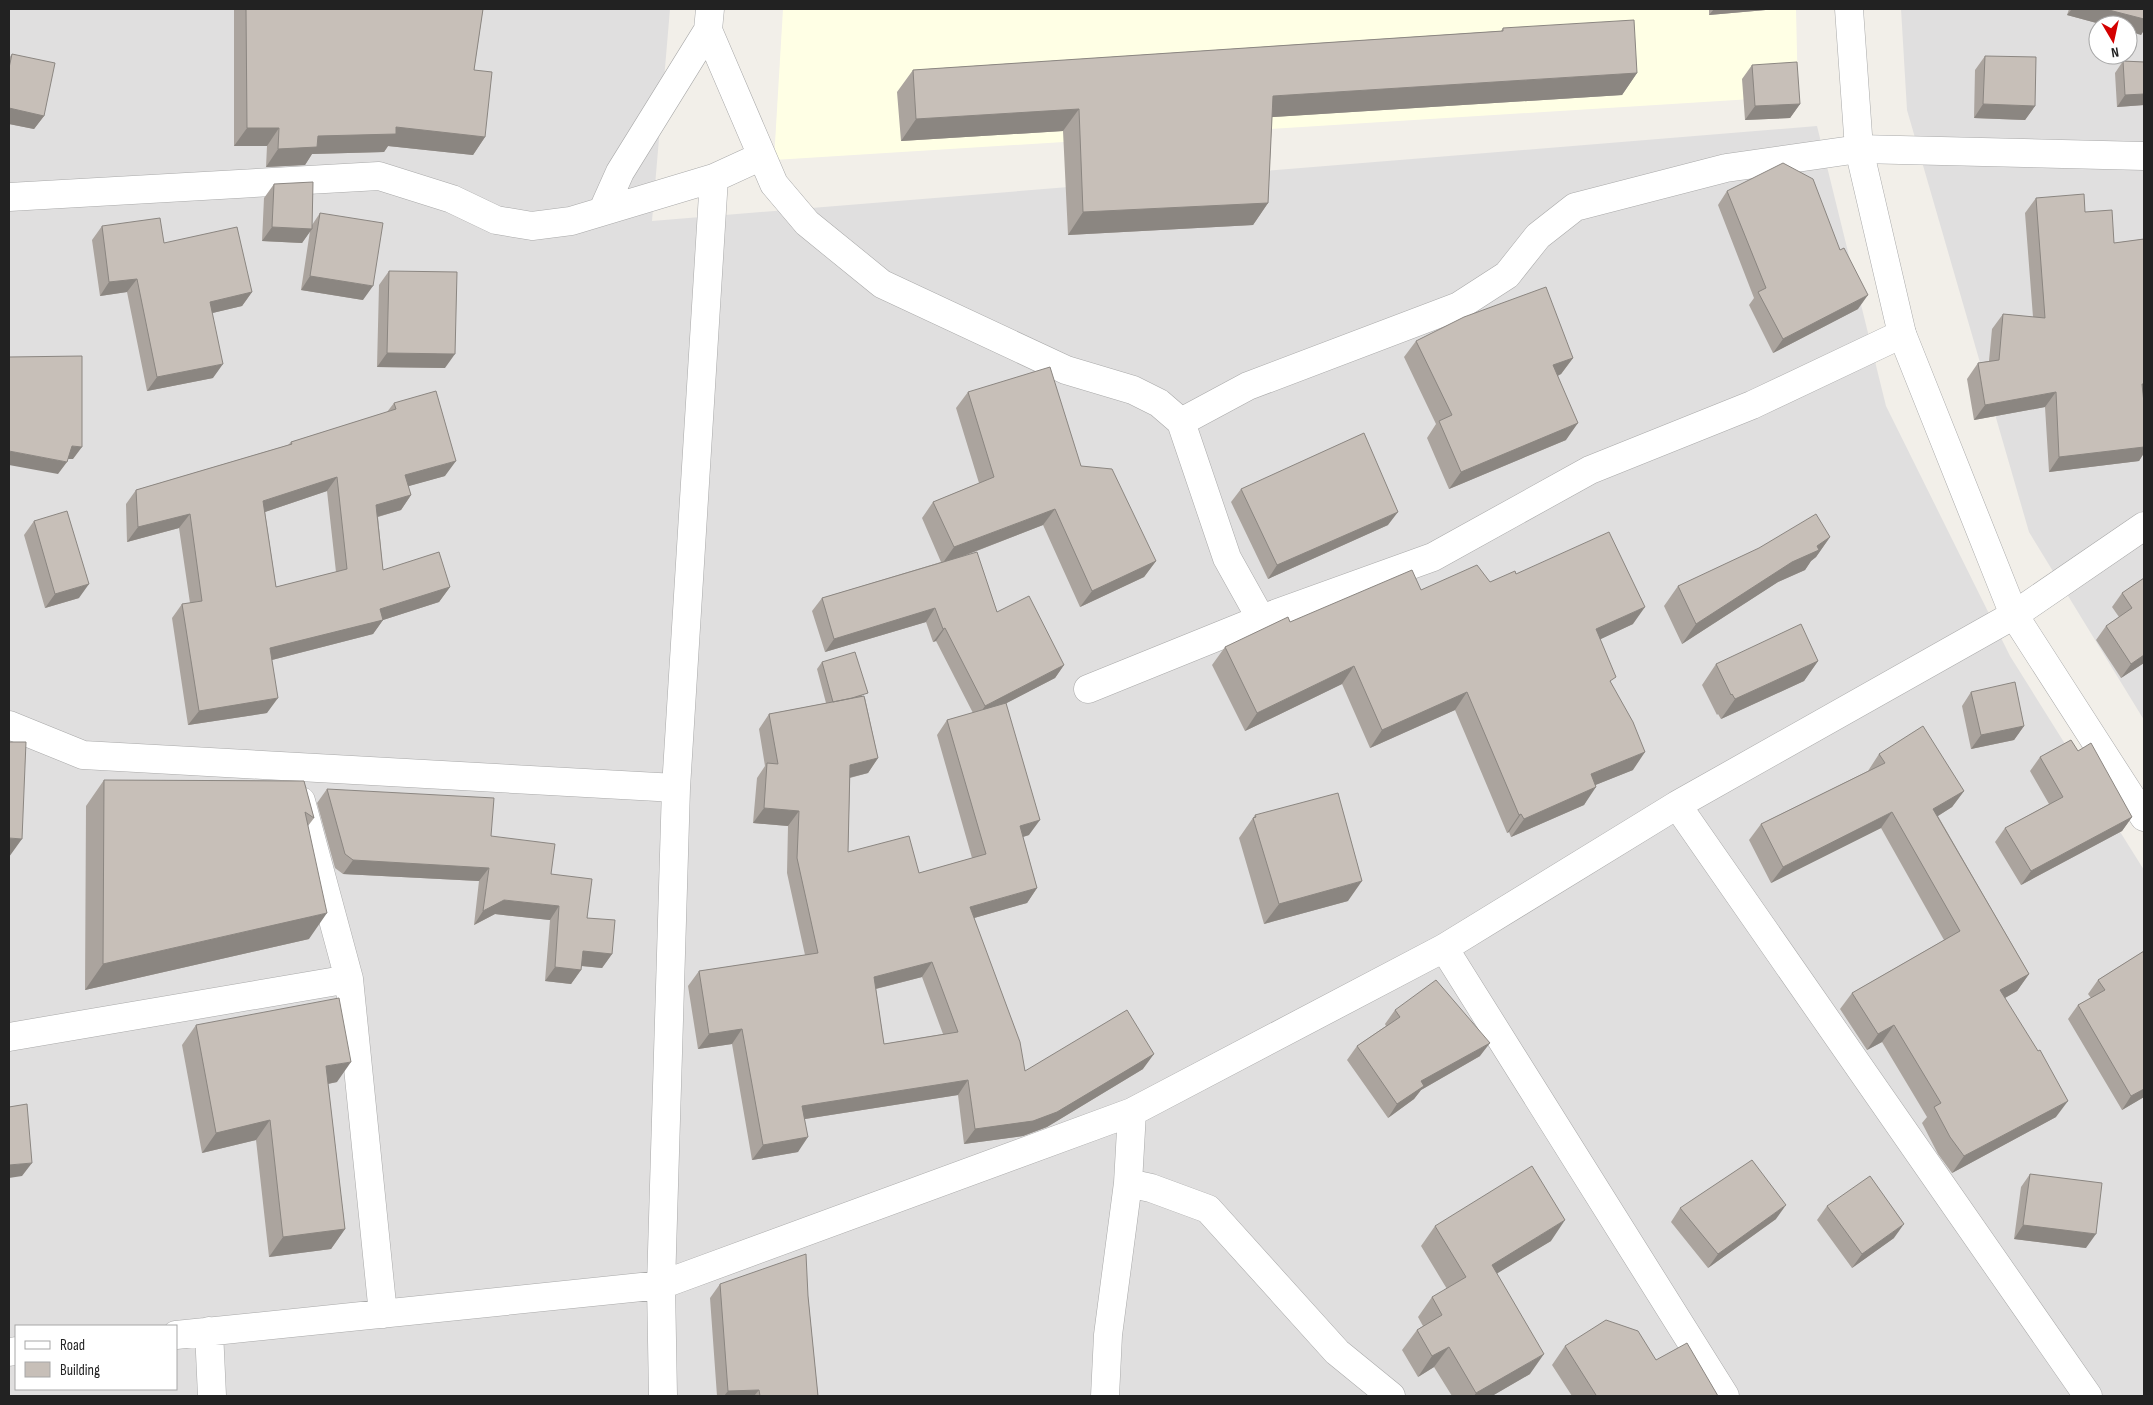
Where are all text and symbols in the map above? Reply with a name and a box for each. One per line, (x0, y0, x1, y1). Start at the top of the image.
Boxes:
north arrow (2088, 15, 2138, 65)
text: N (2110, 43, 2120, 61)
legend (15, 1325, 178, 1390)
text: Road (60, 1336, 85, 1355)
text: Building (60, 1361, 100, 1380)

